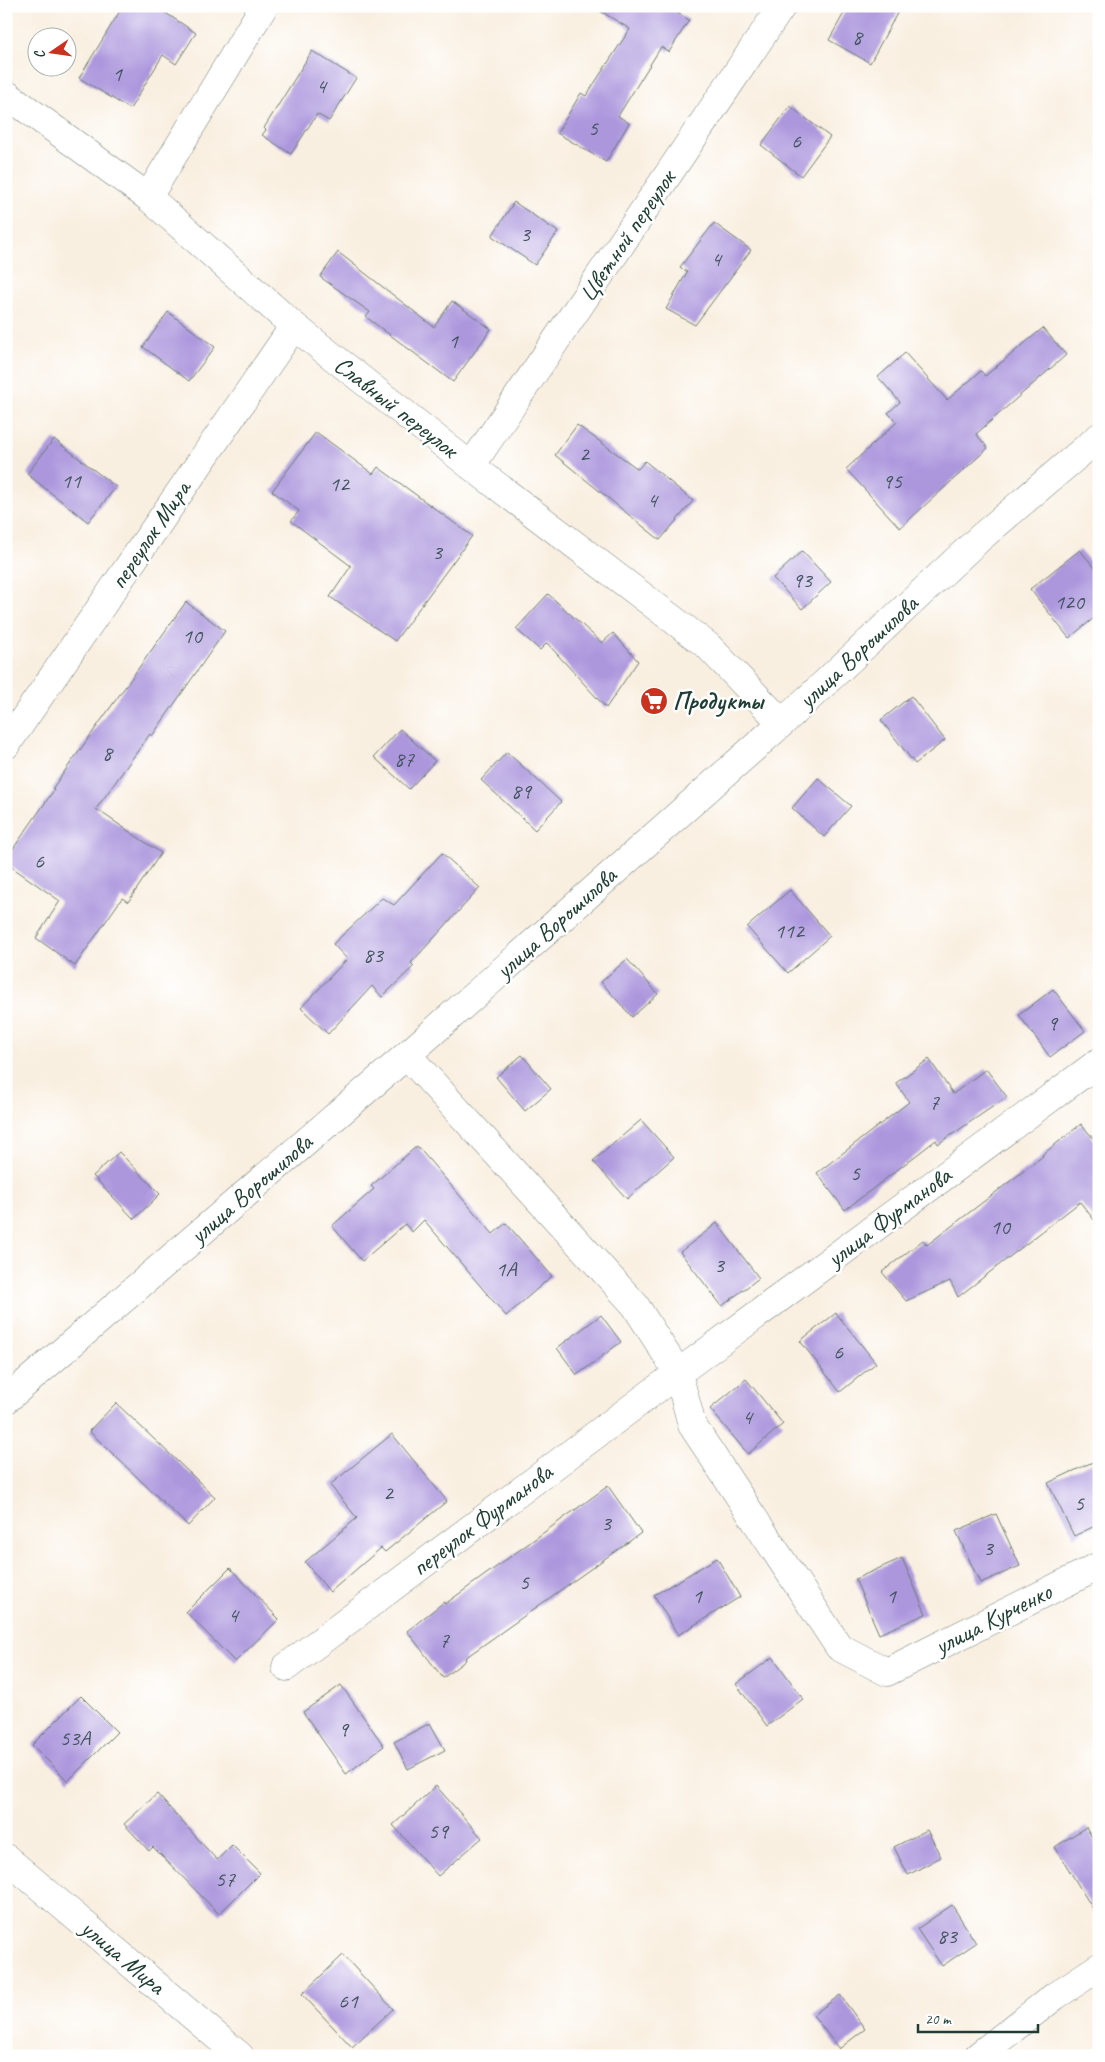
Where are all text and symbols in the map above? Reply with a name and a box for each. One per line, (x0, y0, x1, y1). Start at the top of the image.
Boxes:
house number: 8 (852, 23, 864, 51)
north arrow (28, 28, 78, 78)
text: С (30, 47, 49, 60)
house number: 1 (112, 60, 123, 88)
house number: 4 (316, 72, 328, 100)
house number: 5 (588, 114, 599, 142)
house number: 6 (791, 127, 802, 155)
street label: Цветной переулок (571, 162, 684, 308)
house number: 3 (520, 220, 532, 248)
house number: 4 (711, 245, 723, 273)
house number: 1 (448, 327, 459, 355)
street label: Славный переулок (328, 349, 466, 467)
house number: 2 (579, 440, 591, 468)
house number: 11 (61, 467, 82, 495)
house number: 95 (882, 467, 903, 495)
house number: 12 (329, 470, 351, 498)
street label: переулок Мира (102, 472, 199, 595)
house number: 4 (647, 486, 659, 514)
house number: 3 (432, 538, 444, 566)
house number: 93 (792, 566, 814, 594)
street label: улица Ворошилова (790, 587, 926, 717)
house number: 120 (1054, 588, 1086, 616)
house number: 10 (182, 622, 204, 650)
place label: Продукты (673, 685, 765, 717)
supermarket icon: Продукты (639, 686, 669, 716)
house number: 8 (102, 739, 114, 767)
house number: 87 (394, 745, 415, 773)
house number: 89 (511, 777, 533, 805)
house number: 6 (34, 847, 45, 875)
street label: улица Ворошилова (487, 859, 625, 987)
house number: 112 (774, 917, 806, 945)
house number: 83 (363, 941, 385, 969)
house number: 9 (1047, 1009, 1059, 1037)
house number: 7 (929, 1088, 940, 1116)
street label: улица Ворошилова (181, 1126, 321, 1252)
street label: улица Фурманова (819, 1158, 959, 1276)
house number: 5 (850, 1159, 861, 1187)
house number: 10 (990, 1213, 1012, 1241)
house number: 3 (714, 1251, 726, 1279)
house number: 1А (496, 1255, 517, 1283)
house number: 6 (833, 1338, 844, 1366)
house number: 4 (742, 1403, 754, 1431)
street label: переулок Фурманова (405, 1455, 561, 1583)
house number: 2 (383, 1479, 395, 1507)
house number: 5 (1074, 1489, 1085, 1517)
house number: 3 (601, 1509, 613, 1537)
house number: 3 (983, 1534, 995, 1562)
house number: 5 (519, 1568, 530, 1596)
street label: улица Курченко (927, 1575, 1058, 1663)
house number: 1 (692, 1582, 703, 1610)
house number: 1 (886, 1582, 897, 1610)
house number: 4 (228, 1601, 240, 1629)
house number: 7 (439, 1626, 450, 1654)
house number: 9 (338, 1715, 350, 1743)
house number: 53А (60, 1724, 91, 1752)
house number: 59 (428, 1817, 450, 1845)
house number: 57 (215, 1865, 236, 1893)
street label: улица Мира (73, 1911, 173, 2003)
house number: 83 (937, 1922, 959, 1950)
house number: 61 (338, 1987, 359, 2015)
scale bar (918, 2002, 1038, 2034)
text: 20 m (925, 2010, 952, 2029)

